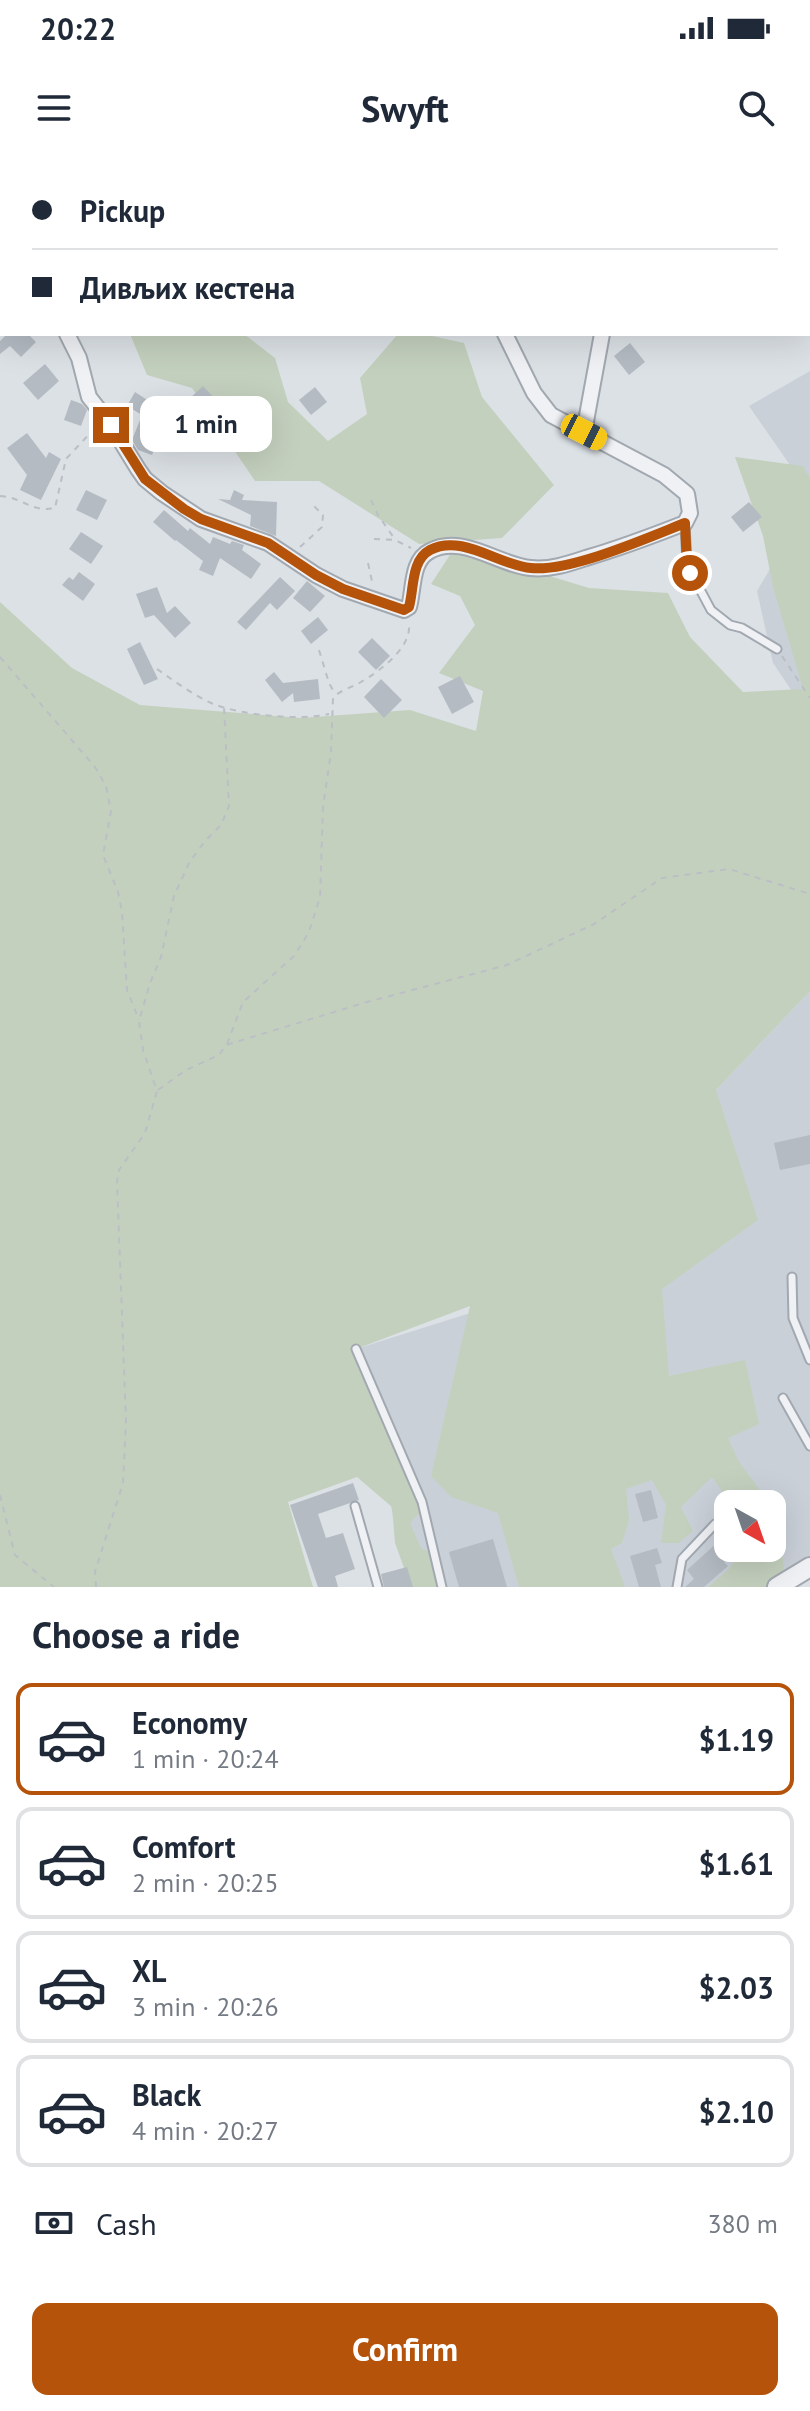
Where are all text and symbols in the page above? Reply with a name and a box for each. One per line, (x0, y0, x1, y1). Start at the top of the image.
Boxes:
text: 20:22 (40, 9, 116, 48)
text: Swyft (361, 85, 449, 132)
icon: menu (32, 86, 76, 130)
icon: search (734, 86, 778, 130)
text: Pickup (80, 191, 165, 230)
text: Дивљих кестена (80, 268, 295, 307)
callout: 1 min (139, 397, 271, 453)
route end (93, 407, 129, 443)
text: 1 min (174, 407, 238, 440)
car (557, 410, 611, 454)
route start (672, 555, 708, 591)
north arrow (714, 1490, 786, 1562)
map controls (714, 1490, 786, 1562)
text: Choose a ride (32, 1611, 240, 1658)
icon: car (36, 1703, 108, 1775)
text: Economy (132, 1703, 247, 1742)
text: $1.19 (699, 1720, 774, 1759)
text: 1 min · 20:24 (132, 1742, 279, 1775)
icon: car (36, 1827, 108, 1899)
text: Comfort (132, 1827, 235, 1866)
text: $1.61 (699, 1844, 774, 1883)
text: 2 min · 20:25 (132, 1866, 279, 1899)
icon: car (36, 1951, 108, 2023)
text: XL (132, 1951, 166, 1990)
text: $2.03 (699, 1968, 774, 2007)
text: 3 min · 20:26 (132, 1990, 279, 2023)
icon: car (36, 2075, 108, 2147)
text: Black (132, 2075, 201, 2114)
text: $2.10 (699, 2092, 774, 2131)
text: 4 min · 20:27 (132, 2114, 279, 2147)
icon: cash (32, 2201, 76, 2245)
text: Cash (96, 2204, 157, 2243)
text: 380 m (707, 2207, 778, 2240)
button: Confirm (32, 2303, 778, 2395)

